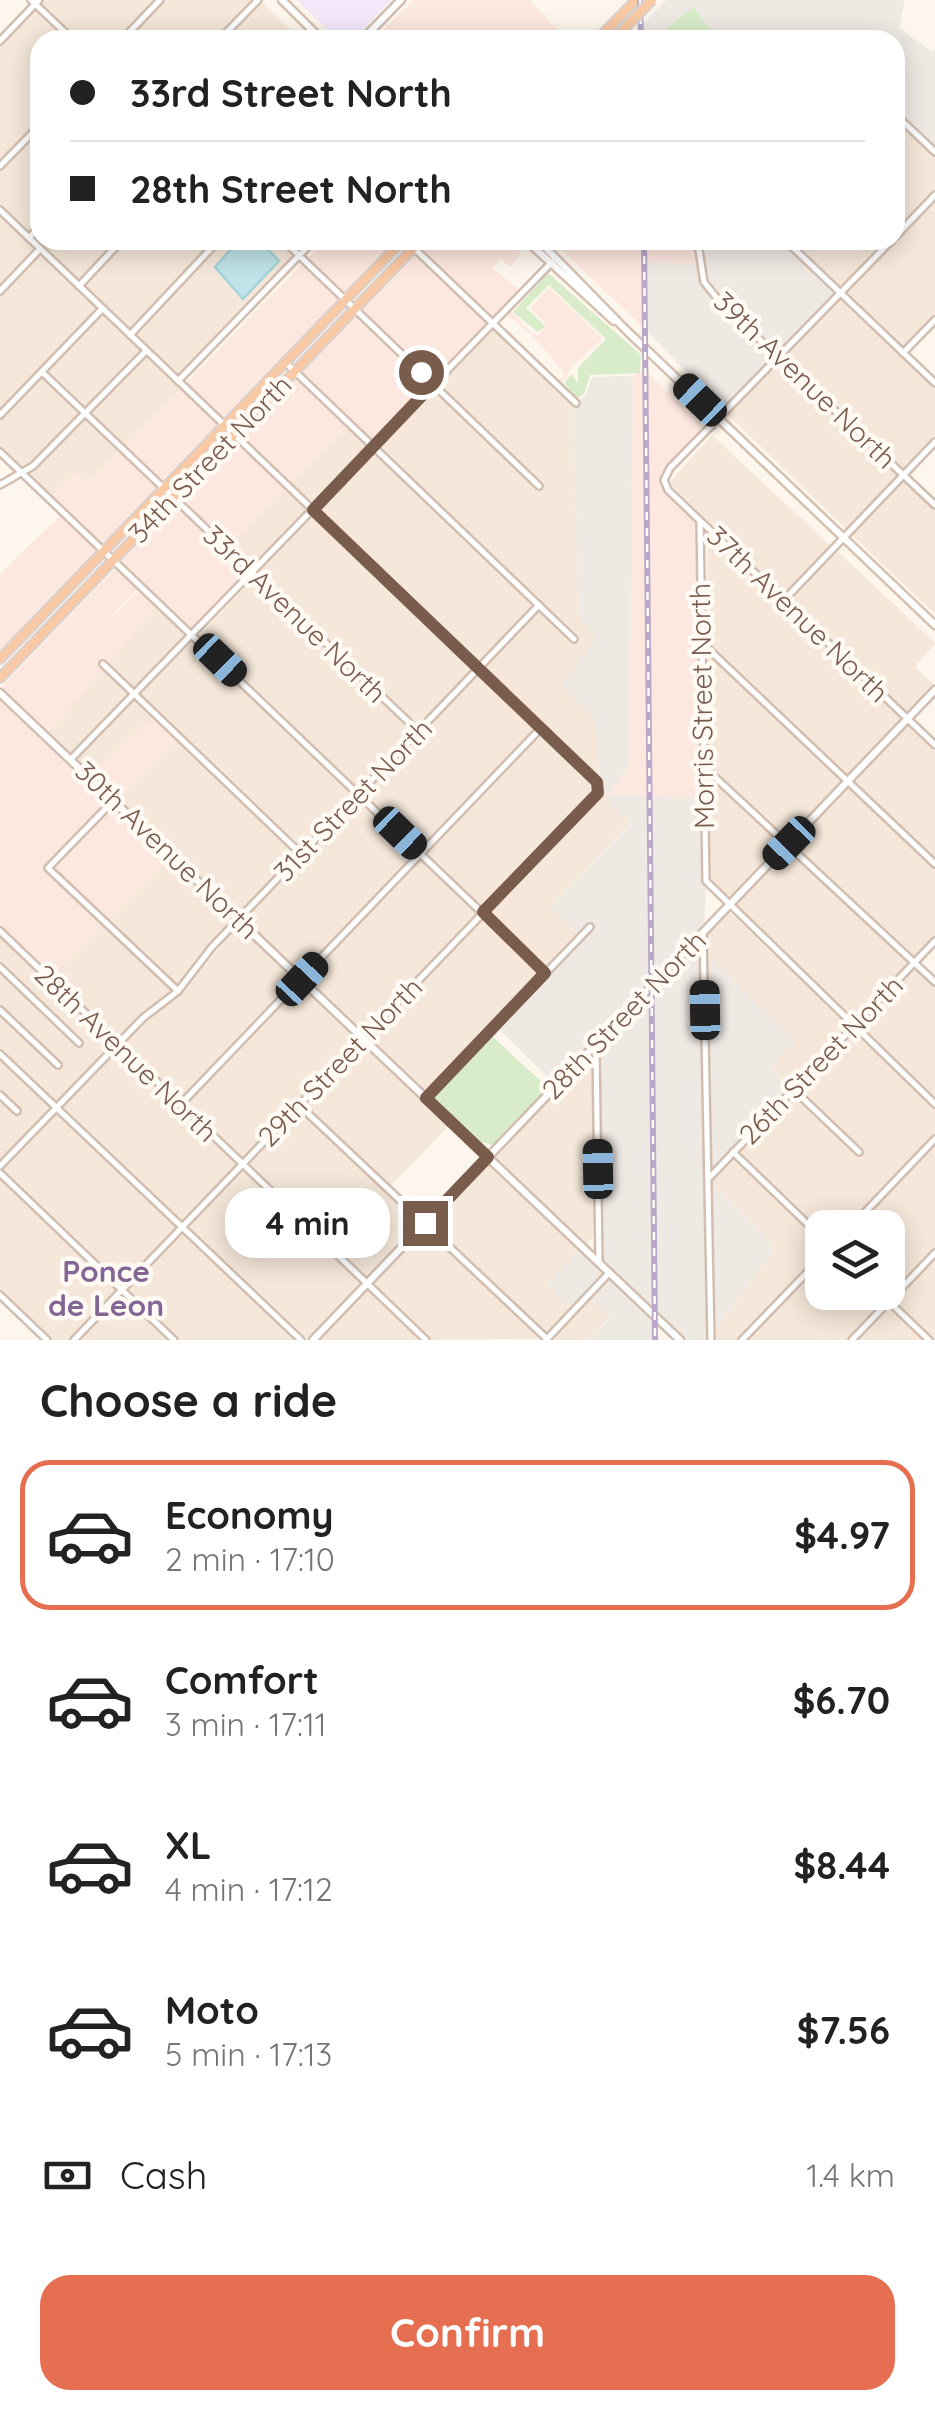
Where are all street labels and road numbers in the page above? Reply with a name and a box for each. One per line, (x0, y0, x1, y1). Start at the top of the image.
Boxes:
street label: 39th Avenue North (707, 284, 904, 476)
street label: 34th Street North (121, 367, 299, 550)
street label: 33rd Avenue North (197, 517, 394, 710)
street label: 37th Avenue North (700, 518, 896, 709)
street label: Morris Street North (682, 583, 721, 829)
street label: 31st Street North (266, 711, 439, 888)
street label: 30th Avenue North (68, 753, 266, 946)
street label: 28th Street North (534, 923, 713, 1106)
street label: 28th Avenue North (28, 956, 225, 1149)
street label: 26th Street North (731, 968, 910, 1151)
street label: 29th Street North (250, 970, 429, 1154)

